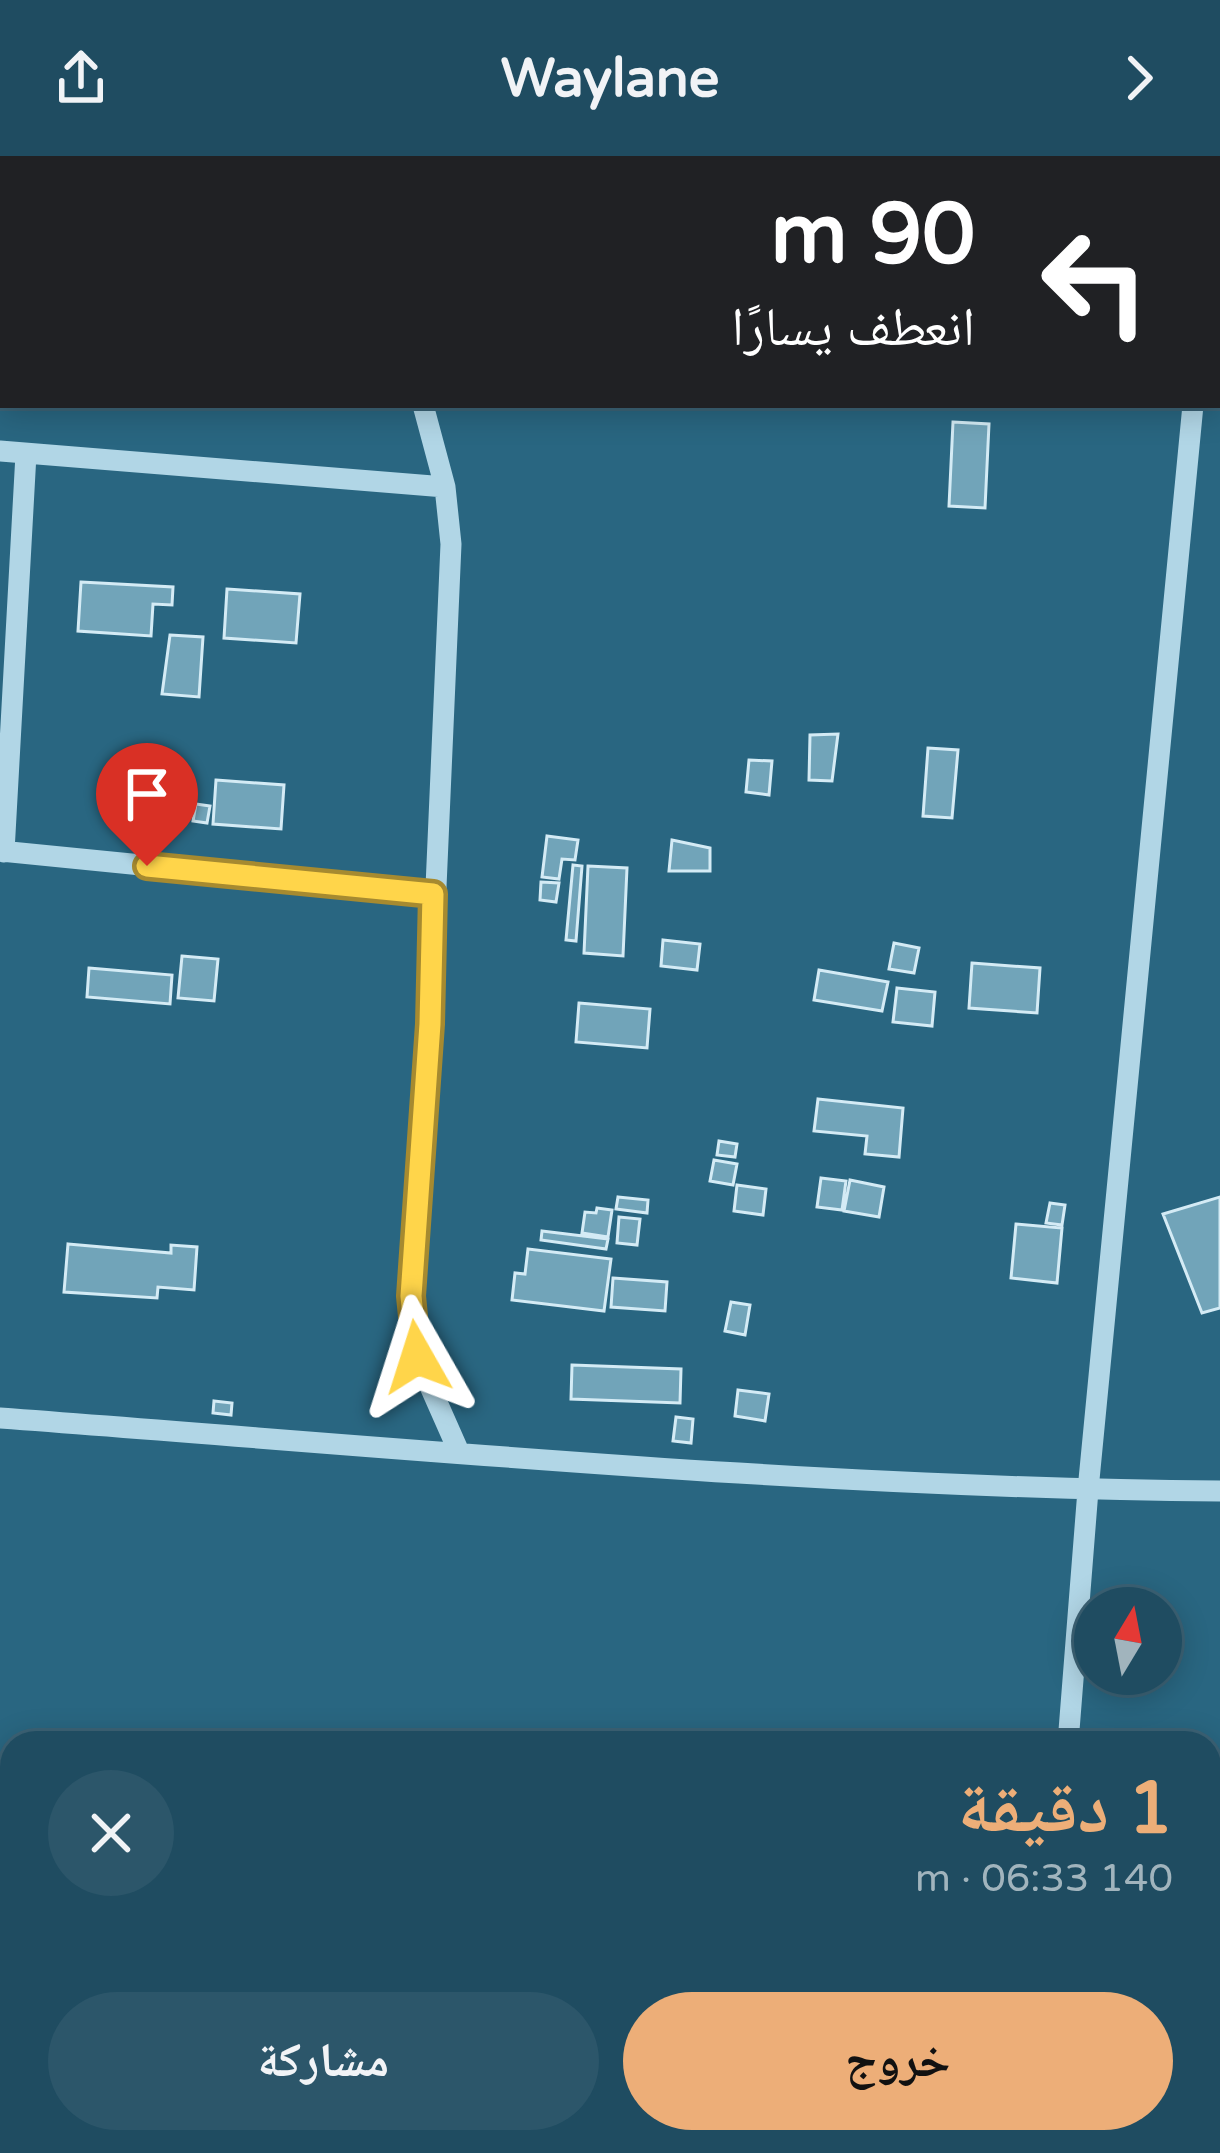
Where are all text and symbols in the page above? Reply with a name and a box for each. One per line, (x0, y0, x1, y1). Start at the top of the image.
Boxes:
icon: share (48, 45, 114, 111)
icon: forward (1106, 45, 1172, 111)
text: Waylane (501, 46, 719, 111)
text: 90 m (771, 185, 975, 286)
icon: left (1017, 204, 1173, 360)
text: انعطف يسارًا (731, 295, 975, 360)
pin (96, 743, 198, 866)
icon: arrive (114, 761, 180, 827)
position arrow (354, 1294, 480, 1420)
north arrow (1074, 1587, 1182, 1695)
map controls (1074, 1587, 1182, 1695)
text: 1 دقيقة (958, 1766, 1173, 1853)
button: close (48, 1770, 174, 1896)
text: 140 m · 06:33 (915, 1855, 1173, 1902)
button: مشاركة (48, 1992, 599, 2130)
button: خروج (623, 1992, 1173, 2130)

